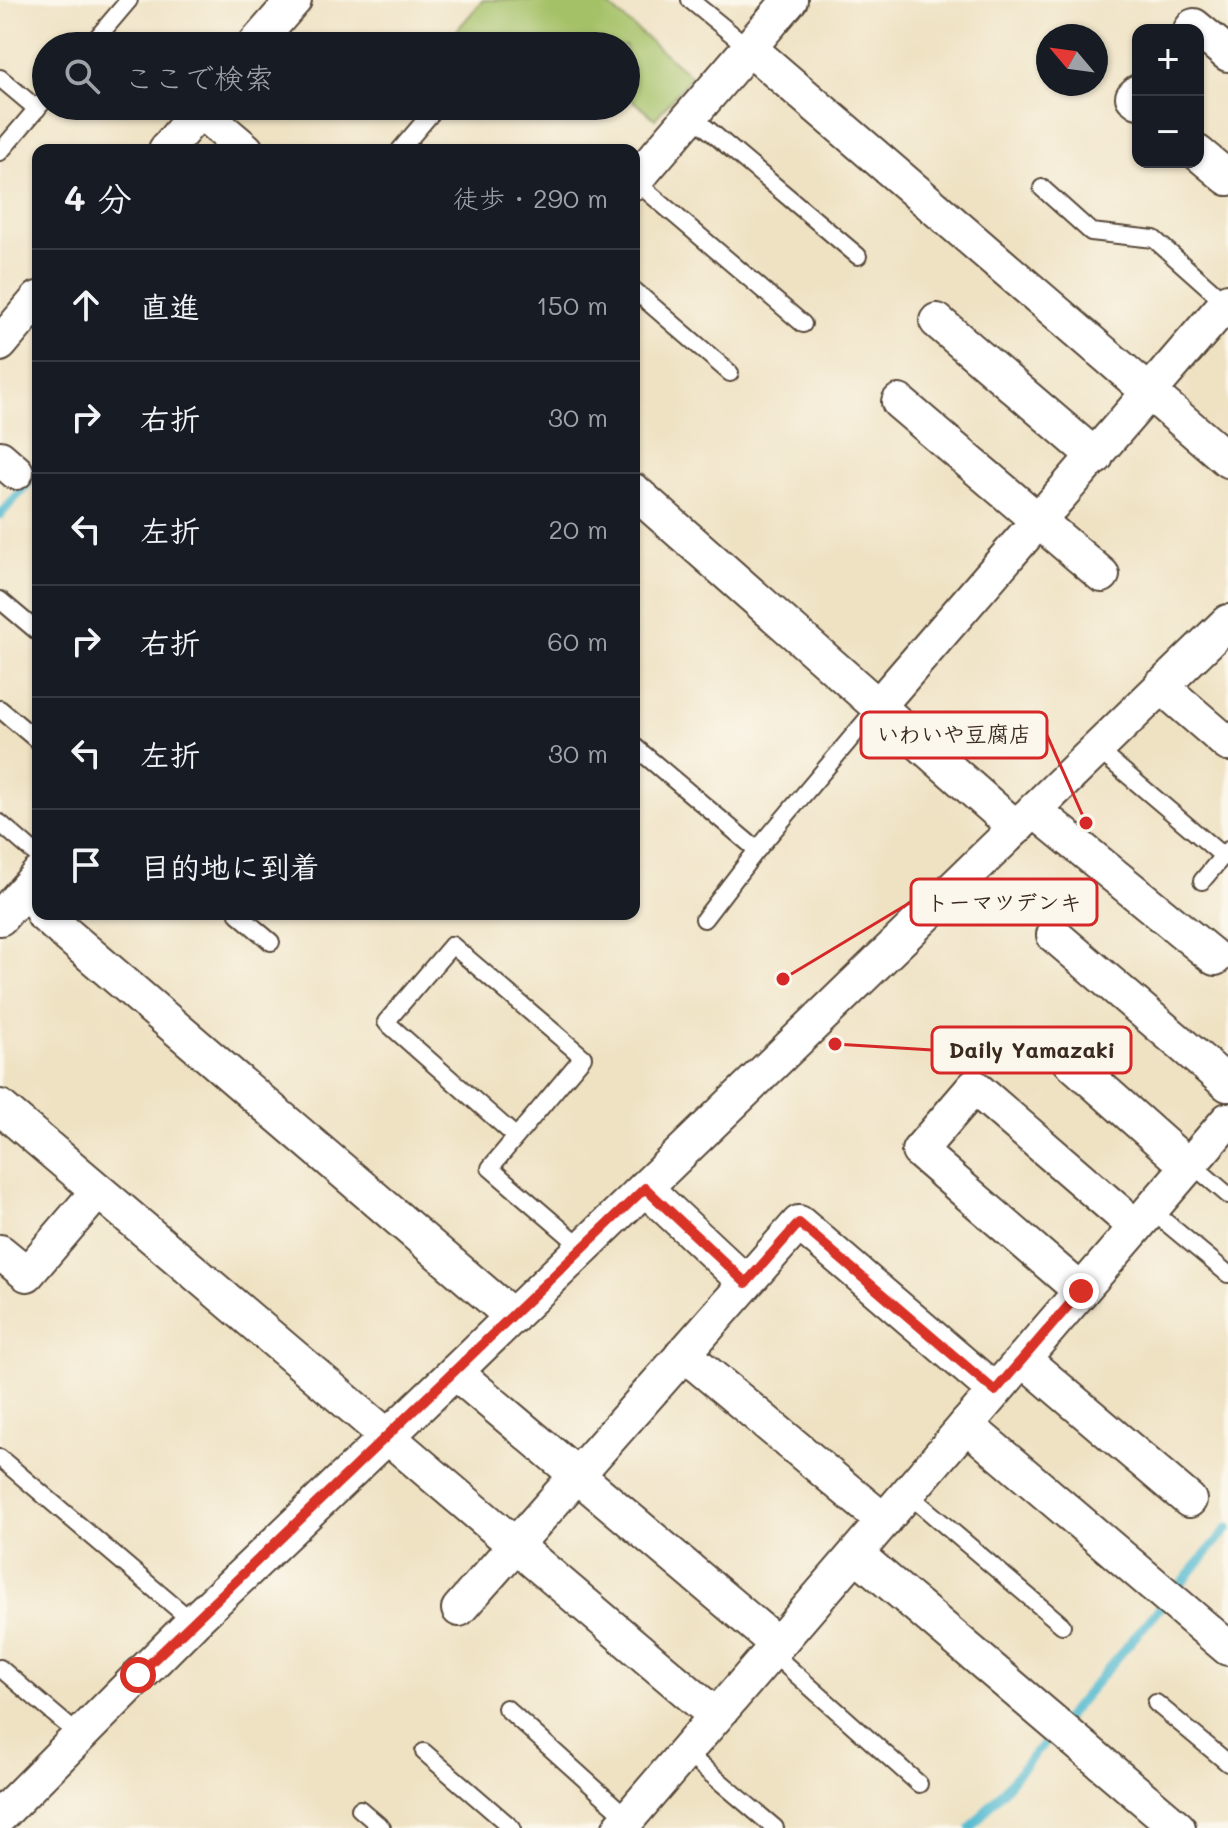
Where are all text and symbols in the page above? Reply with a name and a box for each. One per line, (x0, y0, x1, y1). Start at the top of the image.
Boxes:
north arrow (1036, 24, 1108, 96)
map controls (1132, 24, 1204, 168)
button: + (1132, 24, 1204, 96)
search box (32, 32, 640, 120)
icon: search (60, 54, 104, 98)
text: ここで検索 (124, 57, 274, 97)
button: − (1132, 96, 1204, 168)
text: 4 分 (64, 175, 132, 220)
text: 徒歩 · 290 m (453, 181, 608, 215)
icon: ahead (64, 283, 108, 327)
text: 直進 (140, 286, 200, 326)
text: 150 m (536, 288, 608, 322)
icon: right (64, 395, 108, 439)
text: 右折 (140, 398, 200, 438)
text: 30 m (548, 400, 608, 434)
icon: left (64, 507, 108, 551)
text: 左折 (140, 510, 200, 550)
text: 20 m (548, 512, 608, 546)
icon: right (64, 619, 108, 663)
text: 右折 (140, 622, 200, 662)
text: 60 m (547, 624, 608, 658)
callout: いわいや豆腐店 (861, 712, 1047, 758)
text: いわいや豆腐店 (877, 719, 1031, 748)
icon: left (64, 731, 108, 775)
text: 左折 (140, 734, 200, 774)
text: 30 m (548, 736, 608, 770)
icon: arrive (64, 843, 108, 887)
text: 目的地に到着 (140, 846, 320, 886)
callout: トーマツデンキ (911, 879, 1097, 925)
text: トーマツデンキ (927, 887, 1081, 916)
callout: Daily Yamazaki (932, 1027, 1131, 1073)
text: Daily Yamazaki (949, 1035, 1115, 1064)
route end (1063, 1273, 1099, 1309)
route start (120, 1657, 156, 1693)

